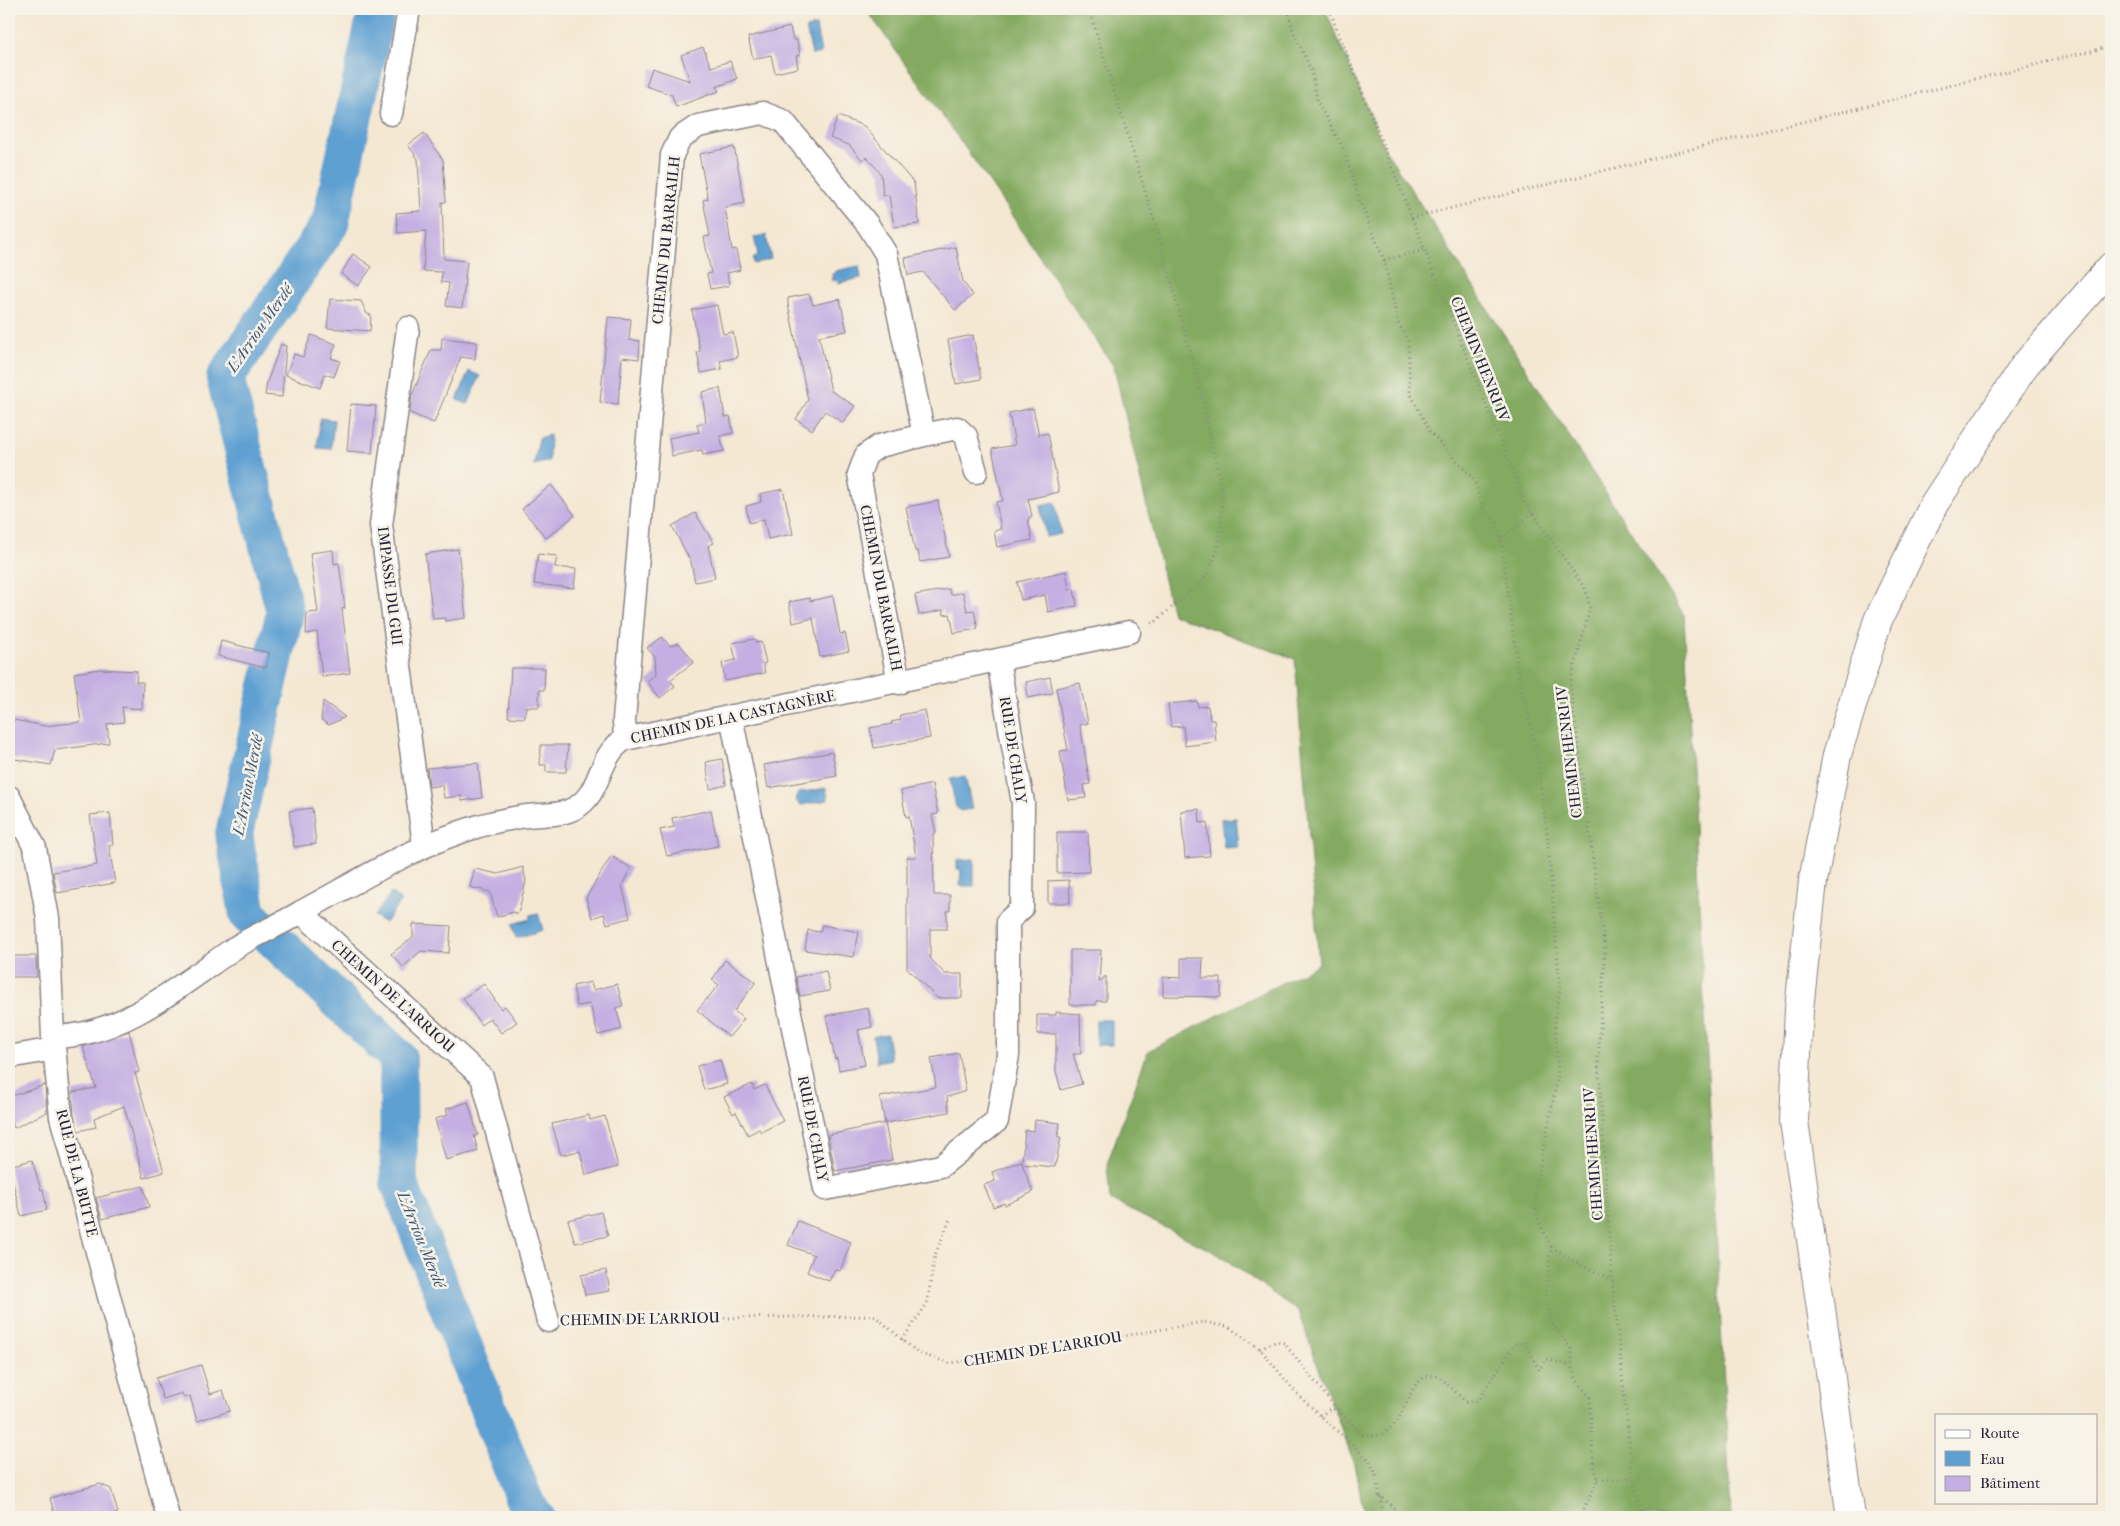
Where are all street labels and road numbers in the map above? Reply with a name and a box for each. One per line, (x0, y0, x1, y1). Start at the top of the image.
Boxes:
street label: CHEMIN DU BARRAILH (648, 155, 684, 325)
street label: CHEMIN HENRI IV (1447, 294, 1514, 425)
street label: CHEMIN DU BARRAILH (856, 503, 906, 673)
street label: IMPASSE DU GUI (374, 525, 406, 647)
street label: CHEMIN HENRI IV (1552, 684, 1586, 819)
street label: CHEMIN DE LA CASTAGNÈRE (629, 686, 837, 748)
street label: RUE DE CHALY (996, 695, 1030, 806)
street label: CHEMIN DE L'ARRIOU (327, 936, 459, 1056)
street label: RUE DE CHALY (794, 1074, 832, 1185)
street label: CHEMIN HENRI IV (1579, 1086, 1607, 1221)
street label: RUE DE LA BUTTE (52, 1107, 102, 1239)
street label: CHEMIN DE L'ARRIOU (560, 1309, 721, 1329)
street label: CHEMIN DE L'ARRIOU (963, 1328, 1124, 1370)

